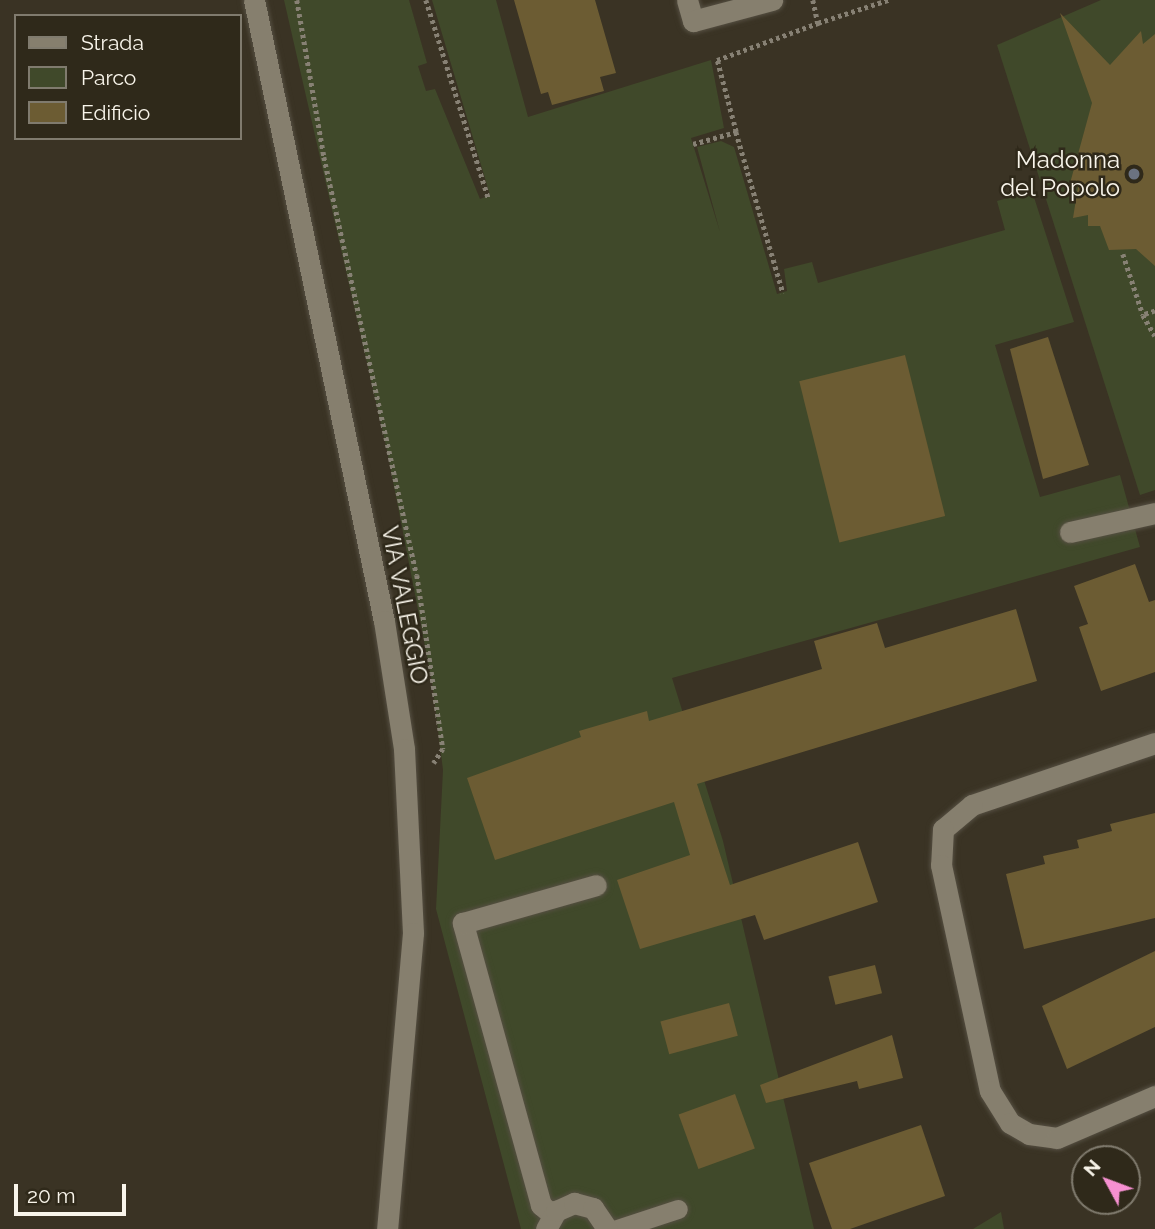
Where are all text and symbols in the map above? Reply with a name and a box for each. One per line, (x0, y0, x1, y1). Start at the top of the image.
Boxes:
legend (14, 14, 242, 140)
text: Strada (81, 30, 144, 55)
text: Parco (81, 65, 136, 90)
text: Edificio (81, 100, 150, 125)
place label: Madonna del Popolo (999, 146, 1120, 202)
marker: Madonna del Popolo (1126, 166, 1142, 182)
street label: VIA VALEGGIO (375, 523, 435, 687)
north arrow (1071, 1145, 1141, 1215)
text: N (1079, 1155, 1105, 1180)
scale bar (18, 1170, 130, 1214)
text: 20 m (27, 1183, 75, 1208)

